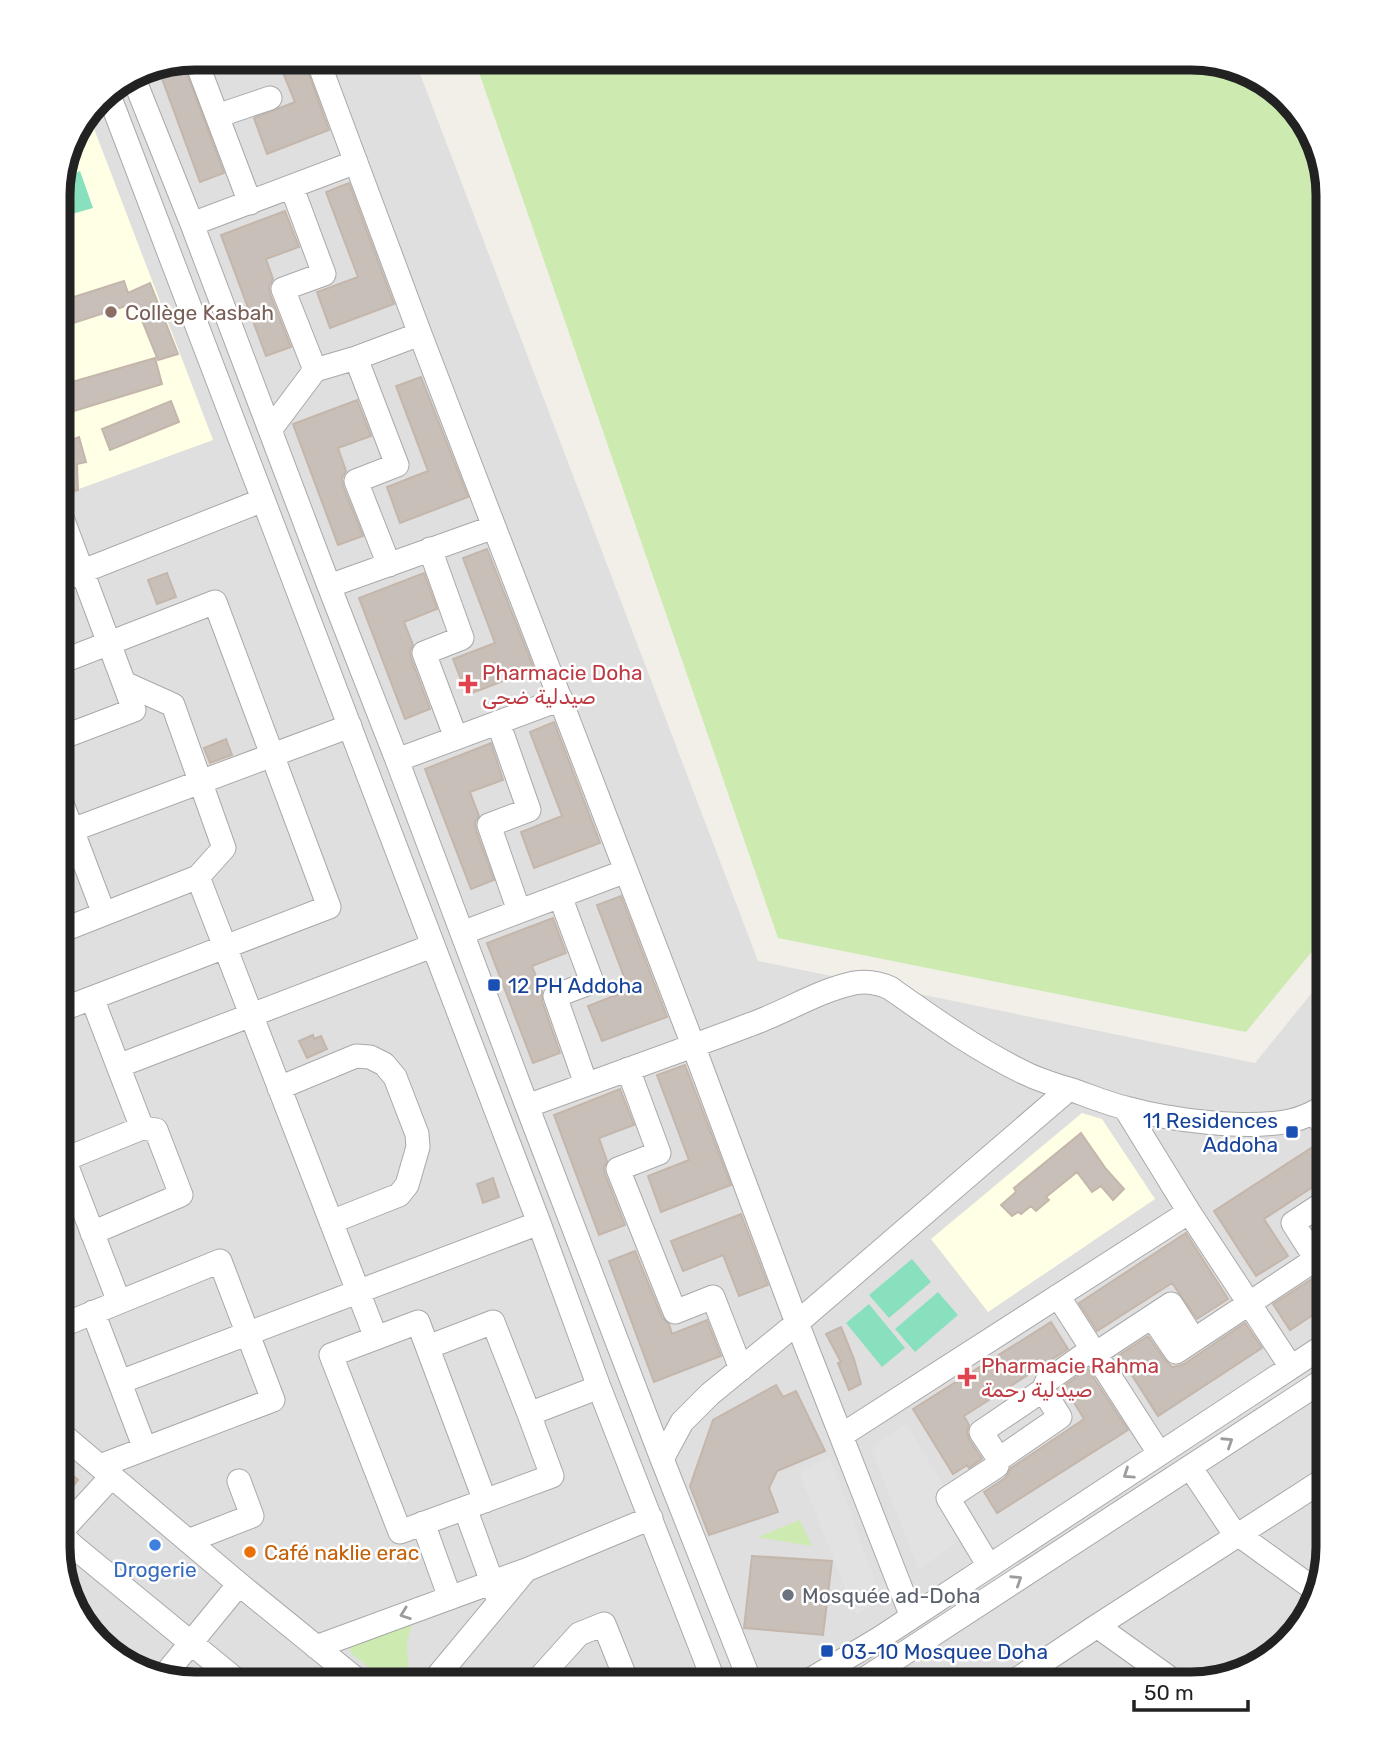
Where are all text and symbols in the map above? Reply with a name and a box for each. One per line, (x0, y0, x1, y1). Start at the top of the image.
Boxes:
place label: Collège Kasbah (125, 300, 274, 325)
marker: Collège Kasbah (103, 304, 119, 320)
place label: Pharmacie Doha صيدلية ضحى (482, 660, 643, 709)
marker: Pharmacie Doha صيدلية ضحى (460, 676, 476, 692)
place label: 12 PH Addoha (508, 973, 643, 998)
marker: 12 PH Addoha (486, 977, 502, 993)
place label: 11 Residences Addoha (1143, 1108, 1278, 1157)
marker: 11 Residences Addoha (1284, 1124, 1300, 1140)
place label: Pharmacie Rahma صيدلية رحمة (981, 1353, 1159, 1402)
marker: Pharmacie Rahma صيدلية رحمة (959, 1369, 975, 1385)
one-way arrow (1220, 1438, 1233, 1450)
one-way arrow (1122, 1466, 1135, 1479)
marker: Drogerie (147, 1537, 163, 1553)
place label: Café naklie erac (264, 1540, 419, 1565)
marker: Café naklie erac (242, 1544, 258, 1560)
place label: Drogerie (113, 1557, 197, 1582)
one-way arrow (1009, 1576, 1022, 1589)
place label: Mosquée ad-Doha (802, 1583, 980, 1608)
marker: Mosquée ad-Doha (780, 1587, 796, 1603)
one-way arrow (399, 1606, 411, 1620)
place label: 03-10 Mosquee Doha (841, 1639, 1048, 1664)
marker: 03-10 Mosquee Doha (819, 1643, 835, 1659)
scale bar (1134, 1668, 1248, 1712)
text: 50 m (1144, 1680, 1194, 1705)

